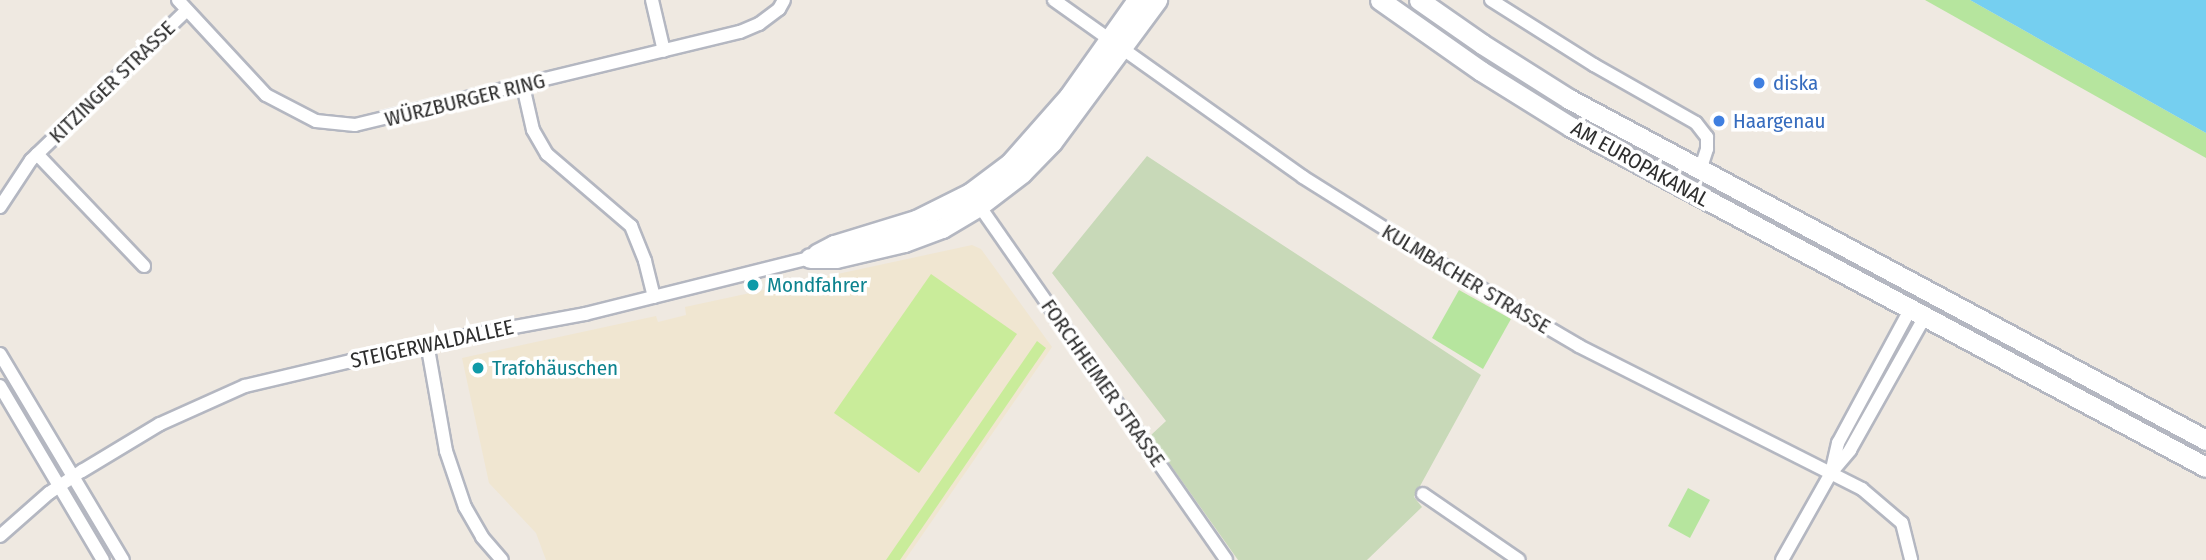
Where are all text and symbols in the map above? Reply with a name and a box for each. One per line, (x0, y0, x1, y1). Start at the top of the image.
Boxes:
street label: KITZINGER STRASSE (44, 16, 180, 148)
street label: WÜRZBURGER RING (382, 68, 548, 132)
place label: diska (1773, 70, 1818, 96)
marker: diska (1751, 75, 1767, 91)
place label: Haargenau (1733, 108, 1825, 134)
marker: Haargenau (1711, 113, 1727, 129)
street label: AM EUROPAKANAL (1567, 116, 1713, 212)
street label: KULMBACHER STRASSE (1377, 219, 1555, 339)
place label: Mondfahrer (767, 272, 867, 298)
marker: Mondfahrer (745, 277, 761, 293)
street label: FORCHHEIMER STRASSE (1036, 294, 1170, 472)
street label: STEIGERWALDALLEE (348, 314, 516, 374)
place label: Trafohäuschen (492, 355, 618, 381)
marker: Trafohäuschen (470, 360, 486, 376)

